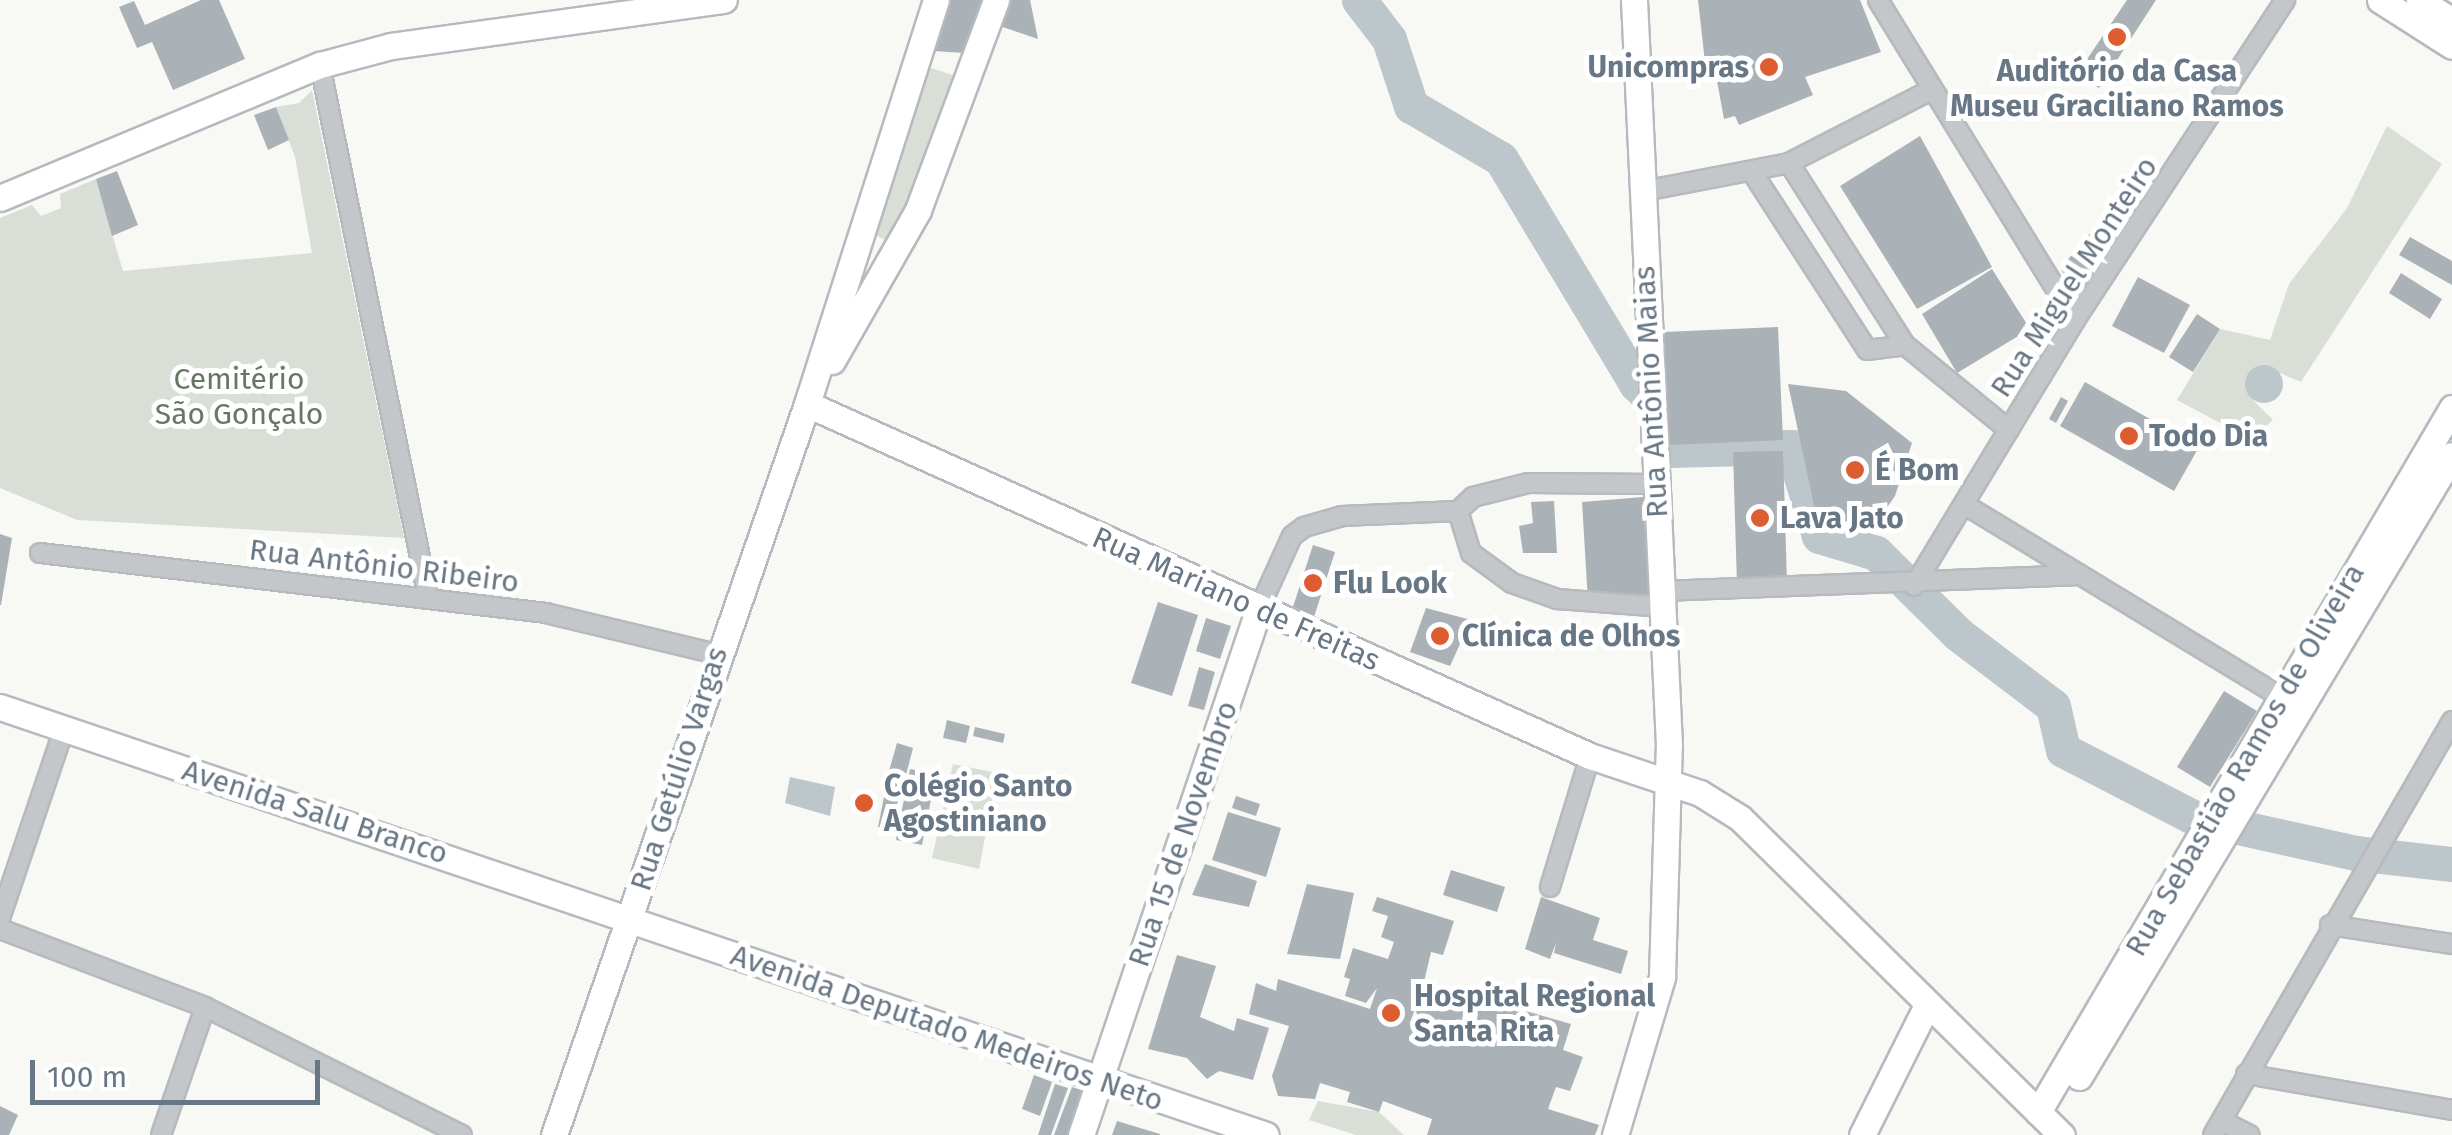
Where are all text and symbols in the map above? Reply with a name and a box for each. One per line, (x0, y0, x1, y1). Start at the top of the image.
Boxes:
marker: Auditório da Casa Museu Graciliano Ramos (2106, 26, 2128, 48)
place label: Unicompras (1588, 49, 1749, 85)
place label: Auditório da Casa Museu Graciliano Ramos (1950, 53, 2284, 124)
marker: Unicompras (1758, 56, 1780, 78)
street label: Rua Miguel Monteiro (1983, 150, 2165, 404)
street label: Rua Antônio Maias (1626, 265, 1676, 519)
park label: Cemitério São Gonçalo (155, 361, 323, 432)
place label: Todo Dia (2149, 418, 2268, 454)
marker: Todo Dia (2118, 425, 2140, 447)
place label: É Bom (1875, 452, 1959, 488)
marker: É Bom (1844, 459, 1866, 481)
place label: Lava Jato (1780, 500, 1904, 536)
marker: Lava Jato (1749, 507, 1771, 529)
street label: Rua Mariano de Freitas (1087, 519, 1385, 679)
street label: Rua Antônio Ribeiro (247, 532, 521, 600)
street label: Rua Sebastião Ramos de Oliveira (2118, 557, 2372, 963)
place label: Flu Look (1333, 565, 1447, 601)
marker: Flu Look (1302, 572, 1324, 594)
place label: Clínica de Olhos (1462, 618, 1680, 654)
marker: Clínica de Olhos (1427, 623, 1453, 649)
street label: Rua Getúlio Vargas (623, 643, 735, 895)
street label: Rua 15 de Novembro (1121, 696, 1245, 972)
street label: Avenida Salu Branco (178, 752, 452, 872)
place label: Colégio Santo Agostiniano (884, 768, 1073, 838)
marker: Colégio Santo Agostiniano (853, 792, 875, 814)
street label: Avenida Deputado Medeiros Neto (726, 937, 1168, 1119)
place label: Hospital Regional Santa Rita (1414, 978, 1655, 1048)
marker: Hospital Regional Santa Rita (1378, 1000, 1404, 1026)
scale bar (35, 1040, 325, 1102)
text: 100 m (47, 1059, 127, 1095)

